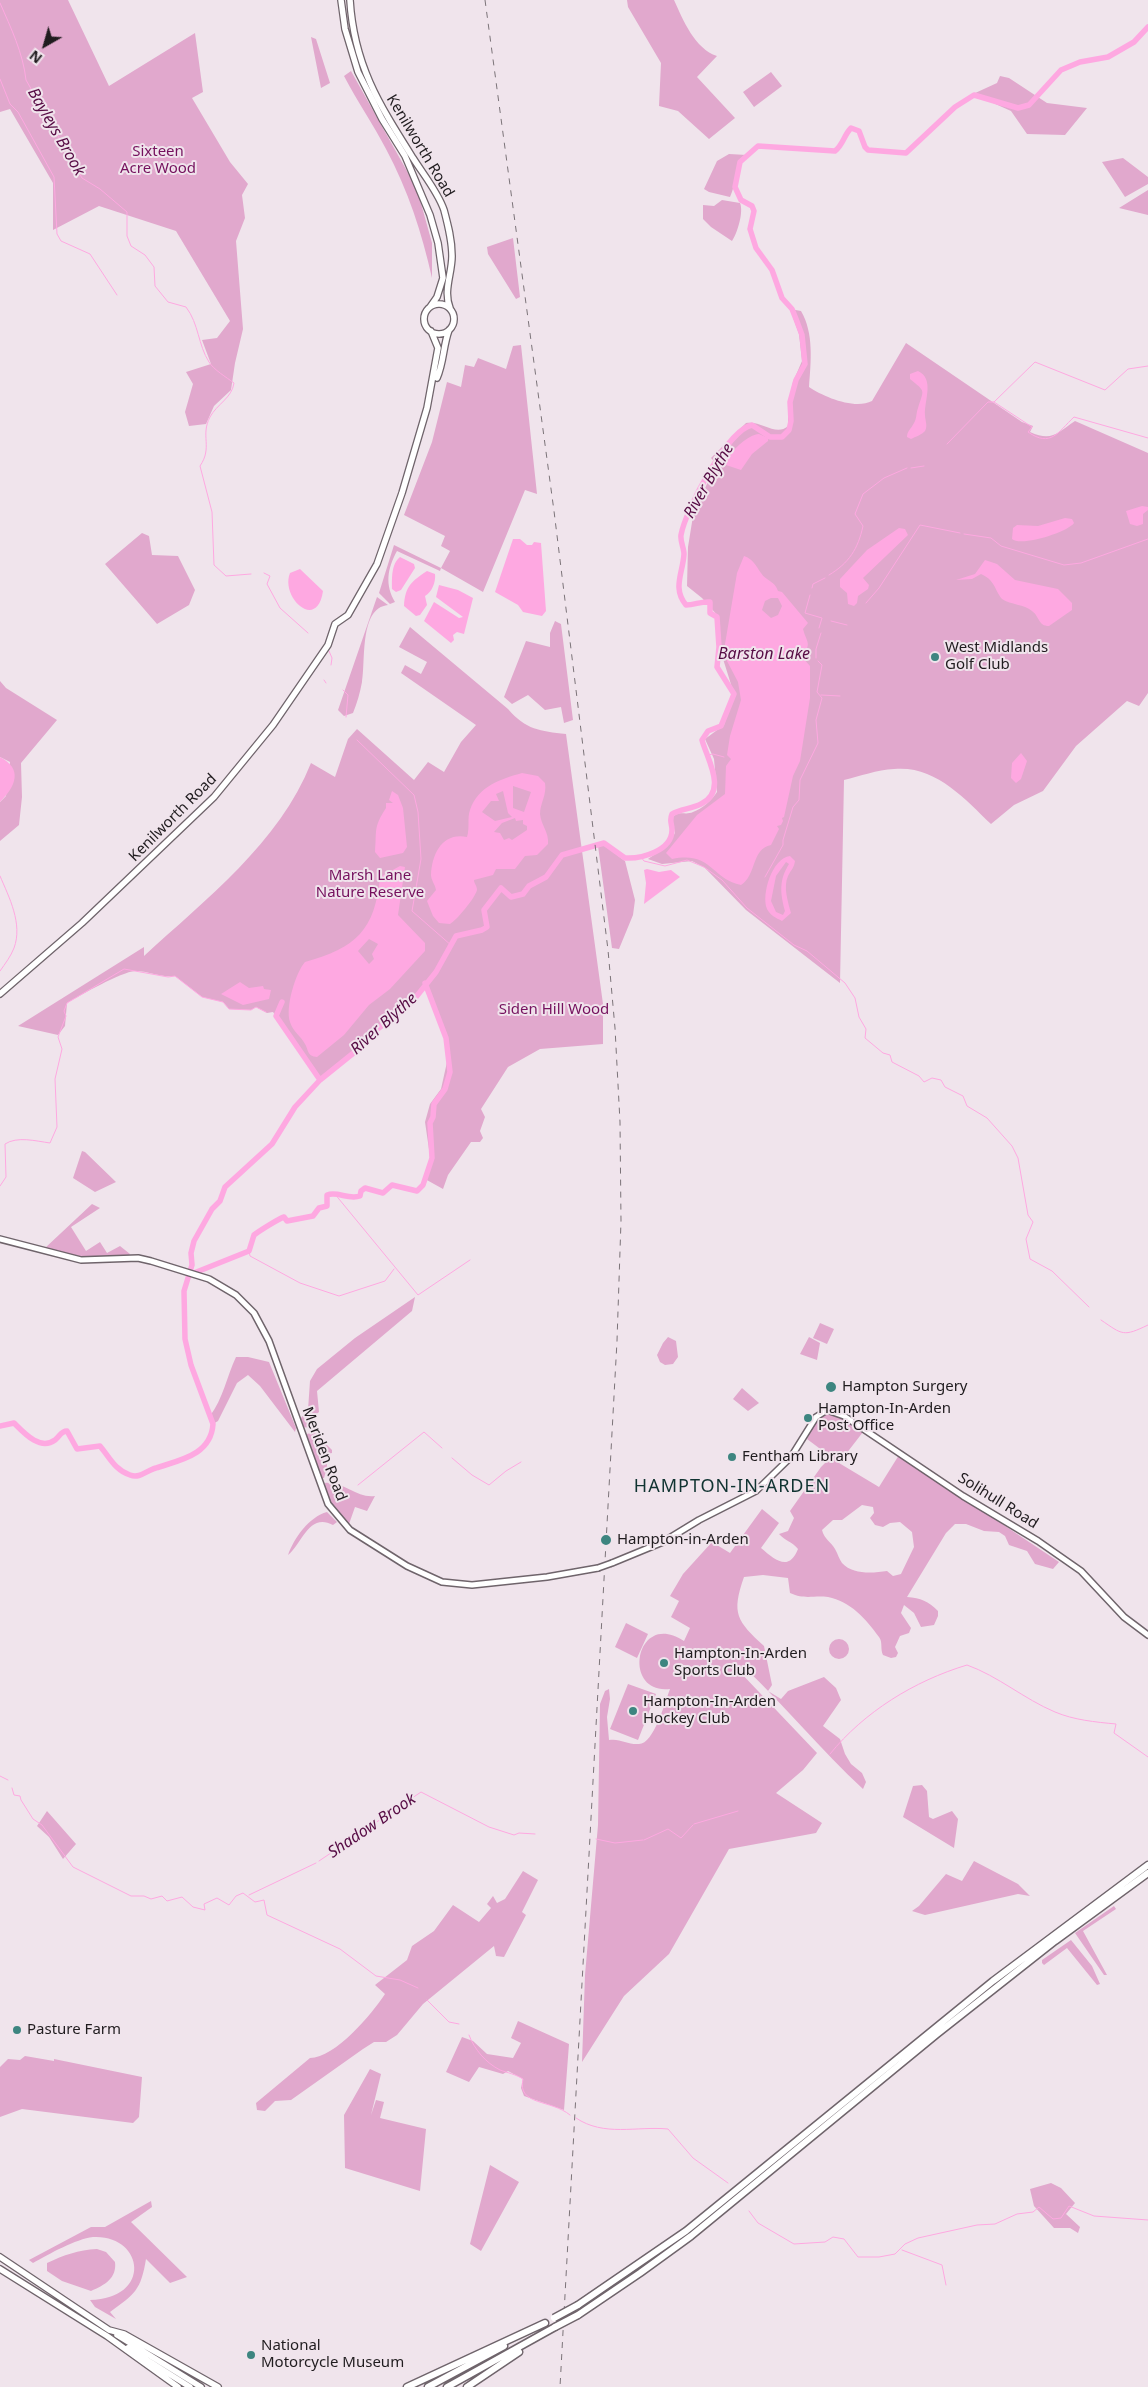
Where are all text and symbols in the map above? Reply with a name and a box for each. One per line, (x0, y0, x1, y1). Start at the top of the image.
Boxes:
north arrow (20, 20, 70, 70)
text: N (25, 46, 46, 68)
water label: Bayleys Brook (23, 85, 89, 179)
street label: Kenilworth Road (382, 91, 458, 201)
park label: Sixteen Acre Wood (120, 143, 196, 178)
water label: River Blythe (680, 440, 738, 522)
place label: West Midlands Golf Club (945, 639, 1048, 674)
water label: Barston Lake (718, 644, 810, 664)
marker: West Midlands Golf Club (929, 651, 941, 663)
street label: Kenilworth Road (125, 770, 221, 866)
park label: Marsh Lane Nature Reserve (316, 867, 424, 902)
water label: River Blythe (347, 989, 421, 1059)
park label: Siden Hill Wood (499, 1001, 609, 1019)
place label: Hampton Surgery (842, 1378, 968, 1396)
marker: Hampton Surgery (824, 1380, 838, 1394)
place label: Hampton-In-Arden Post Office (818, 1400, 951, 1435)
street label: Meriden Road (298, 1405, 350, 1503)
marker: Hampton-In-Arden Post Office (802, 1412, 814, 1424)
place label: Fentham Library (742, 1448, 858, 1466)
marker: Fentham Library (726, 1451, 738, 1463)
street label: Solihull Road (955, 1469, 1041, 1533)
district label: HAMPTON-IN-ARDEN (632, 1476, 832, 1498)
place label: Hampton-in-Arden (617, 1531, 749, 1549)
marker: Hampton-in-Arden (599, 1533, 613, 1547)
place label: Hampton-In-Arden Sports Club (674, 1645, 807, 1680)
marker: Hampton-In-Arden Sports Club (658, 1657, 670, 1669)
place label: Hampton-In-Arden Hockey Club (643, 1693, 776, 1728)
marker: Hampton-In-Arden Hockey Club (627, 1705, 639, 1717)
water label: Shadow Brook (324, 1790, 420, 1862)
place label: Pasture Farm (27, 2021, 121, 2039)
marker: Pasture Farm (11, 2024, 23, 2036)
place label: National Motorcycle Museum (261, 2337, 404, 2372)
marker: National Motorcycle Museum (245, 2349, 257, 2361)

